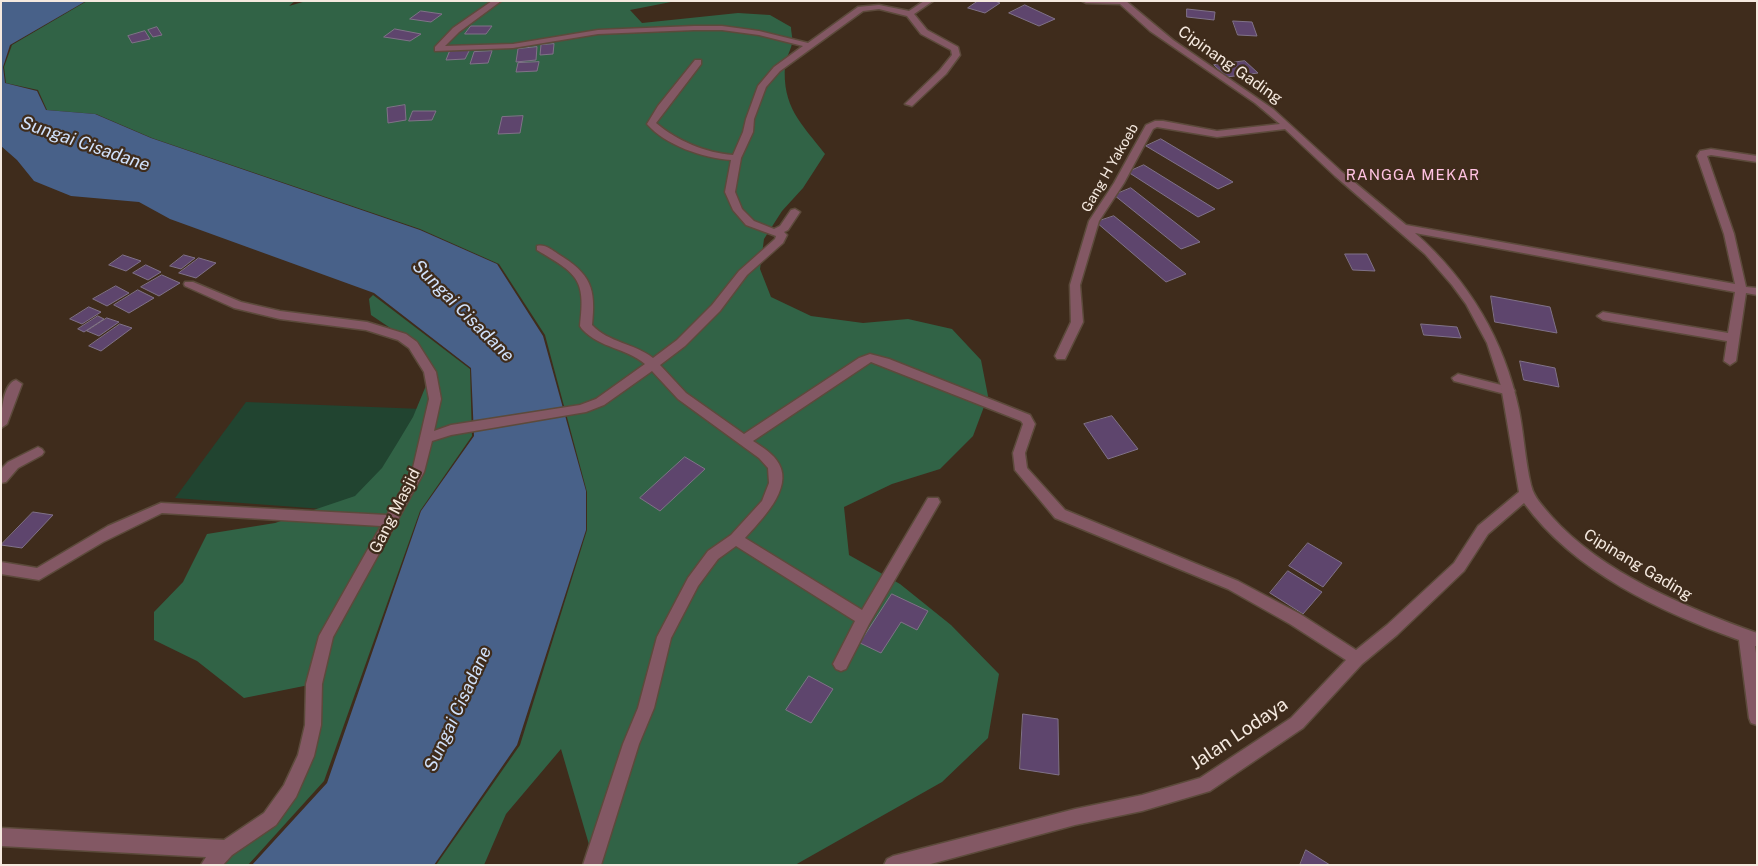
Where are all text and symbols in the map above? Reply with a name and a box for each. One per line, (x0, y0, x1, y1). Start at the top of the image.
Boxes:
street label: Cipinang Gading (1174, 22, 1286, 108)
water label: Sungai Cisadane (17, 112, 153, 176)
street label: Gang H Yakoeb (1078, 121, 1142, 215)
district label: RANGGA MEKAR (1344, 166, 1482, 184)
water label: Sungai Cisadane (407, 255, 519, 367)
street label: Gang Masjid (365, 465, 425, 557)
street label: Cipinang Gading (1580, 525, 1696, 605)
water label: Sungai Cisadane (420, 643, 496, 775)
street label: Jalan Lodaya (1186, 693, 1292, 775)

